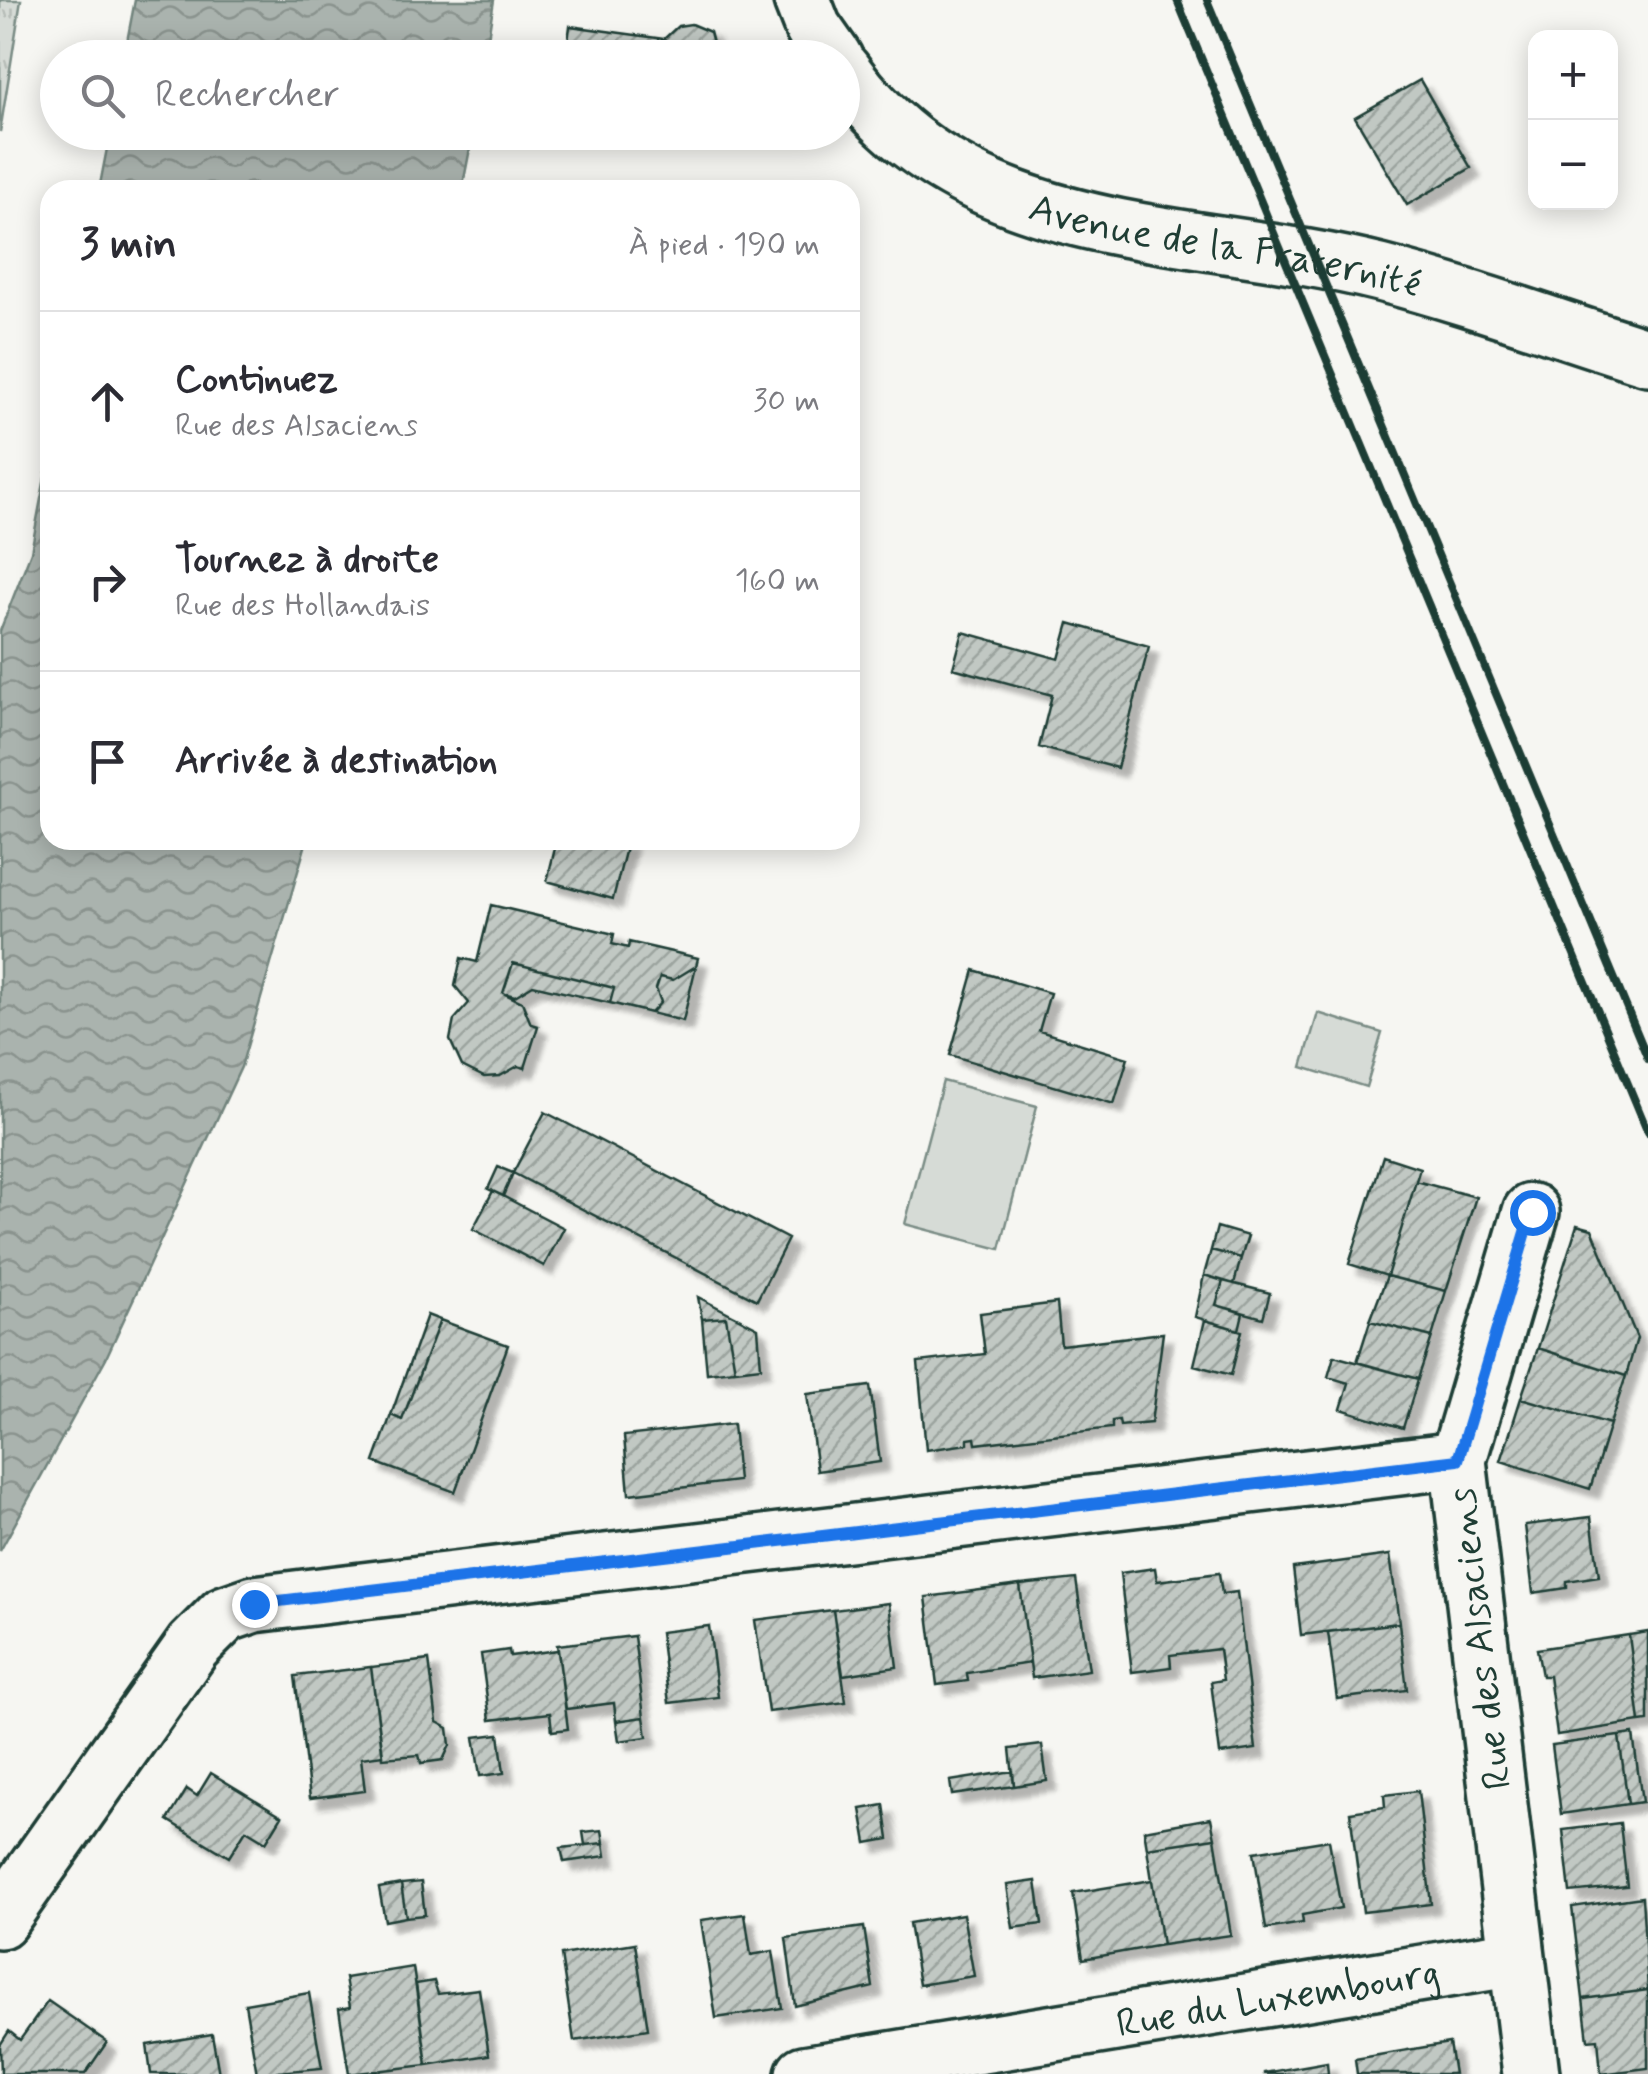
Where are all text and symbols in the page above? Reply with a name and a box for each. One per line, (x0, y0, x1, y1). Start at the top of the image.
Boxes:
map controls (1528, 30, 1618, 210)
button: + (1528, 30, 1618, 120)
search box (40, 40, 860, 150)
icon: search (75, 68, 130, 123)
text: Rechercher (155, 71, 340, 120)
button: − (1528, 120, 1618, 210)
street label: Avenue de la Fraternité (1022, 183, 1427, 312)
text: 3 min (80, 218, 177, 273)
text: À pied · 190 m (628, 224, 820, 266)
text: Continuez (175, 356, 338, 405)
icon: ahead (80, 374, 135, 429)
text: 30 m (753, 380, 820, 422)
text: Rue des Alsaciens (175, 405, 418, 447)
text: Tournez à droite (175, 536, 439, 585)
icon: right (80, 554, 135, 609)
text: 160 m (735, 560, 820, 602)
text: Rue des Hollandais (175, 585, 430, 627)
icon: arrive (80, 734, 135, 789)
text: Arrivée à destination (175, 737, 498, 786)
route start (1510, 1190, 1556, 1236)
street label: Rue des Alsaciens (1437, 1485, 1525, 1792)
route end (232, 1582, 278, 1628)
street label: Rue du Luxembourg (1113, 1948, 1444, 2052)

